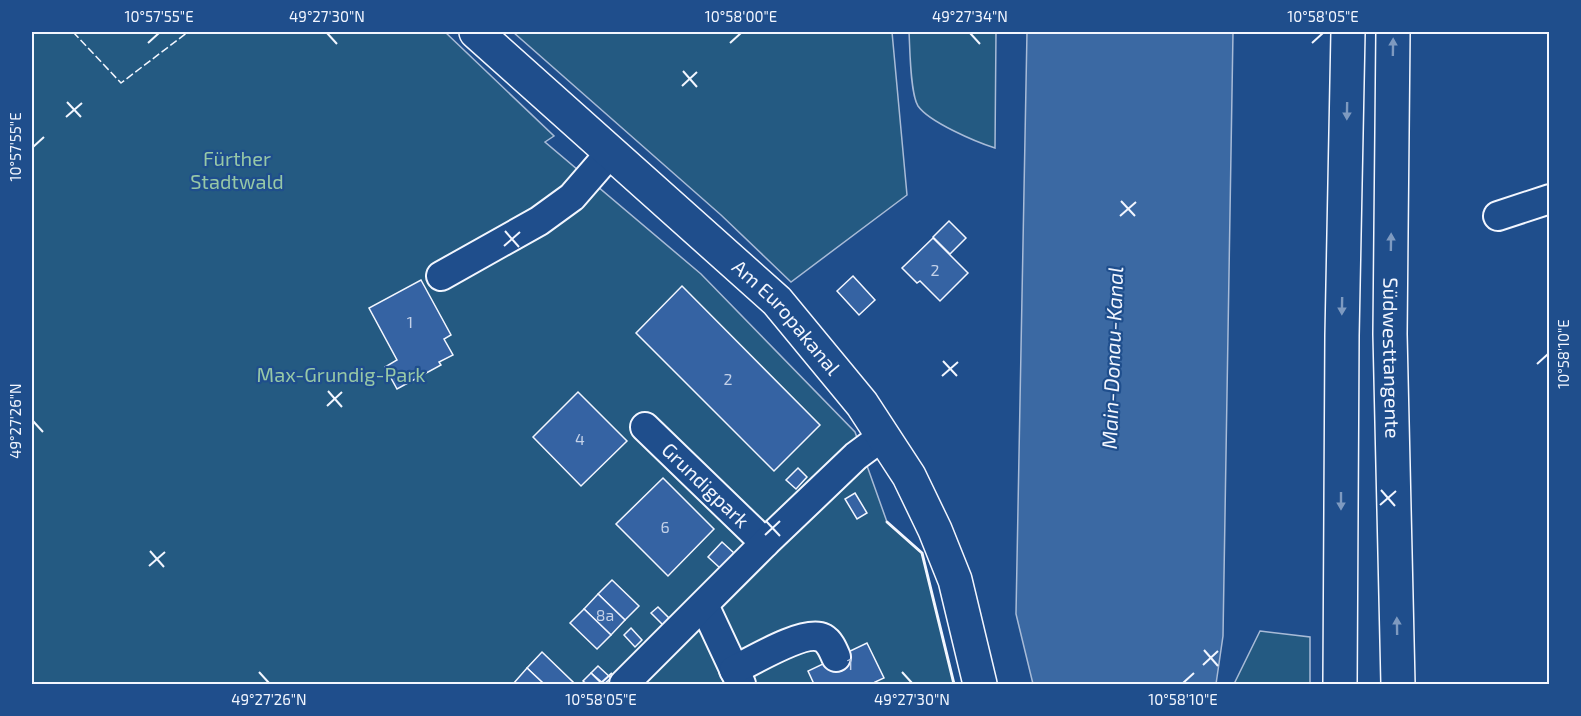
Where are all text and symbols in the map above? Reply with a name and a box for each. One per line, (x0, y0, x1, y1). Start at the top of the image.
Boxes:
text: 10°57'55"E (124, 7, 194, 25)
text: 49°27'30"N (289, 7, 365, 25)
text: 10°58'00"E (705, 7, 777, 25)
text: 49°27'34"N (932, 7, 1008, 25)
text: 10°58'05"E (1287, 7, 1359, 25)
one-way arrow (1388, 38, 1398, 57)
one-way arrow (1342, 101, 1352, 120)
text: 10°57'55"E (6, 112, 24, 182)
park label: Fürther Stadtwald (190, 146, 284, 193)
one-way arrow (1386, 233, 1396, 252)
street label: Am Europakanal (728, 254, 846, 379)
house number: 2 (931, 260, 940, 279)
water label: Main-Donau-Kanal (1096, 266, 1127, 450)
street label: Südwesttangente (1379, 277, 1405, 439)
one-way arrow (1338, 296, 1347, 315)
house number: 1 (407, 312, 413, 331)
text: 10°58'10"E (1554, 319, 1572, 389)
park label: Max-Grundig-Park (257, 362, 425, 386)
house number: 2 (724, 369, 733, 388)
text: 49°27'26"N (6, 383, 24, 459)
house number: 4 (575, 429, 585, 448)
street label: Grundigpark (657, 437, 755, 532)
one-way arrow (1336, 491, 1346, 510)
house number: 6 (660, 517, 670, 536)
house number: 8a (596, 605, 614, 624)
one-way arrow (1392, 617, 1402, 636)
house number: 1 (847, 654, 853, 673)
text: 49°27'26"N (231, 690, 307, 708)
text: 10°58'05"E (565, 690, 637, 708)
text: 49°27'30"N (874, 690, 950, 708)
text: 10°58'10"E (1148, 690, 1218, 708)

